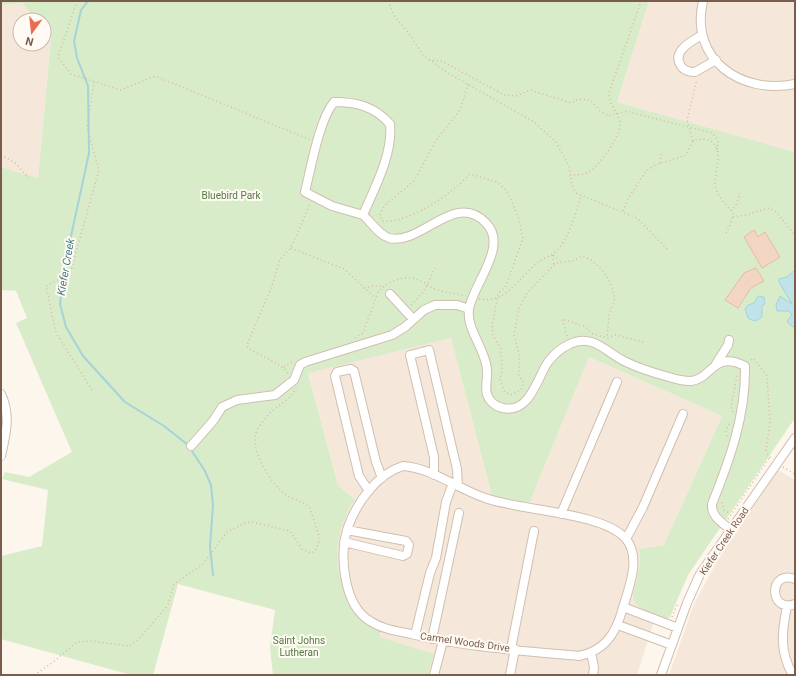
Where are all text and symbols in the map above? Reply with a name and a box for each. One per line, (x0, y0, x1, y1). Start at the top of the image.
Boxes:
north arrow (12, 12, 52, 52)
text: N (24, 34, 35, 48)
park label: Bluebird Park (201, 190, 261, 201)
water label: Kiefer Creek (55, 237, 78, 297)
street label: Kiefer Creek Road (697, 505, 751, 577)
street label: Carmel Woods Drive (420, 630, 510, 654)
park label: Saint Johns Lutheran (273, 635, 325, 658)

